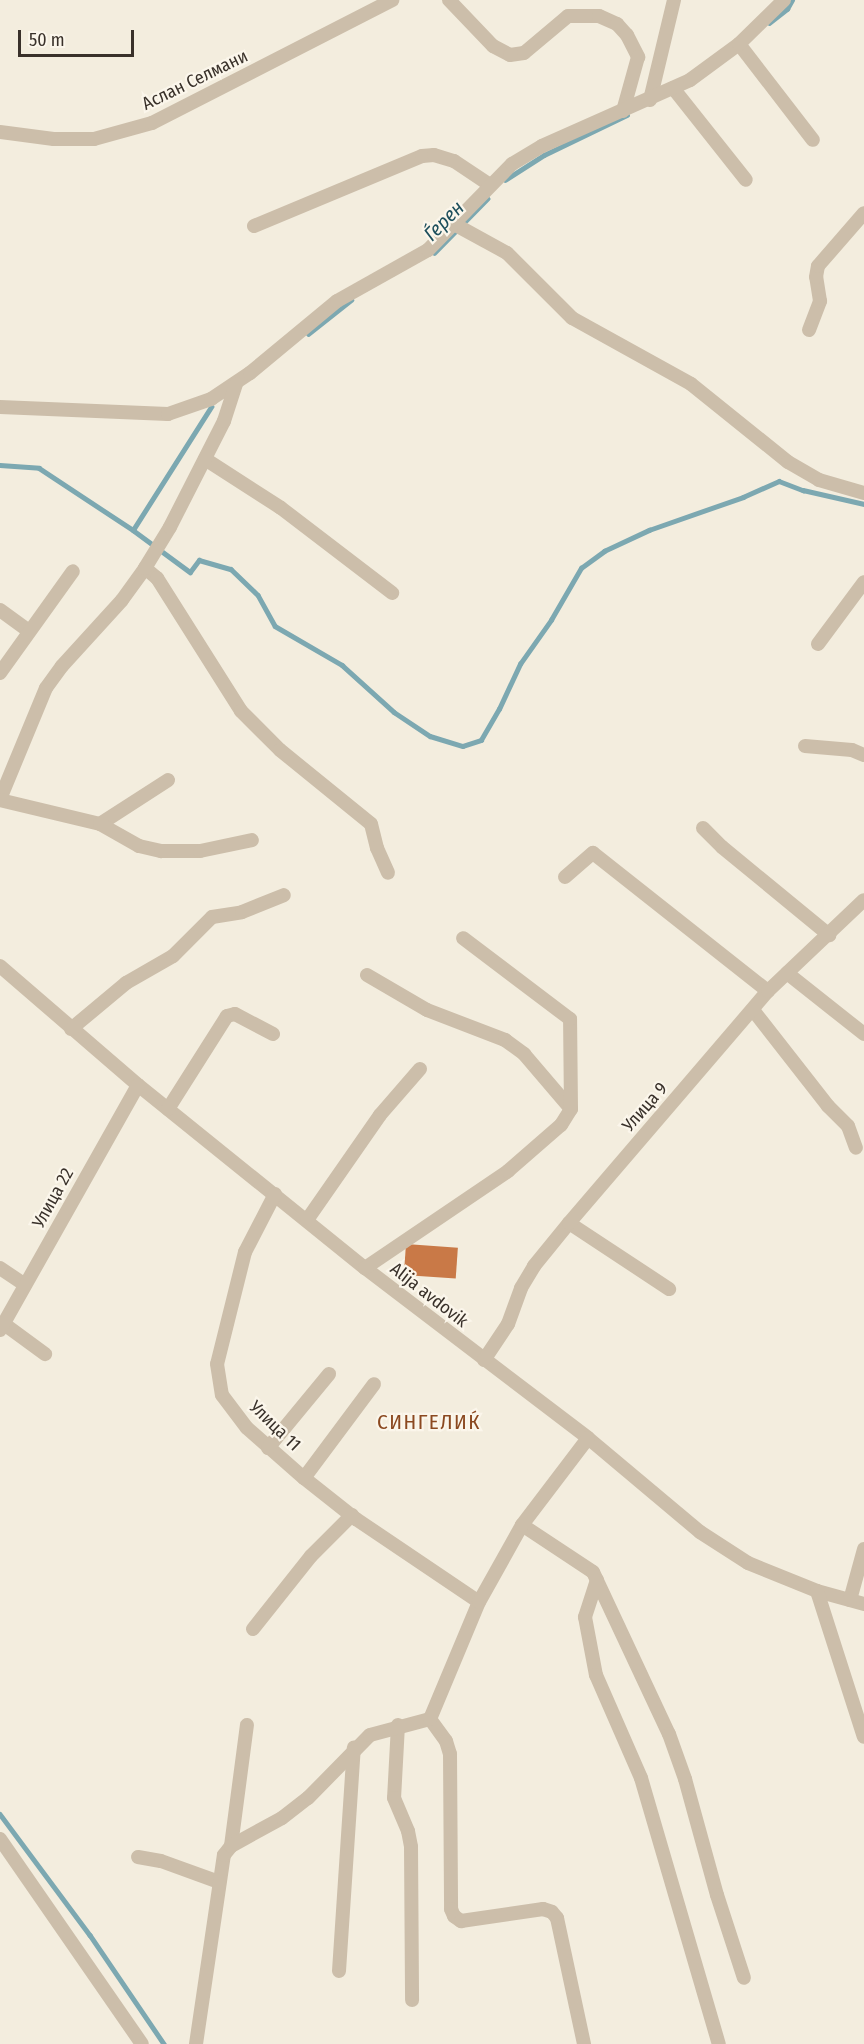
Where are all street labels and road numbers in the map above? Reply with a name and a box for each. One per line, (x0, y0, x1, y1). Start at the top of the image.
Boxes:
street label: Аслан Селмани (139, 45, 251, 115)
street label: Улица 9 (618, 1078, 672, 1136)
street label: Улица 22 (28, 1164, 78, 1232)
street label: Alija avdovik (386, 1258, 472, 1332)
street label: Улица 11 (245, 1396, 305, 1456)

